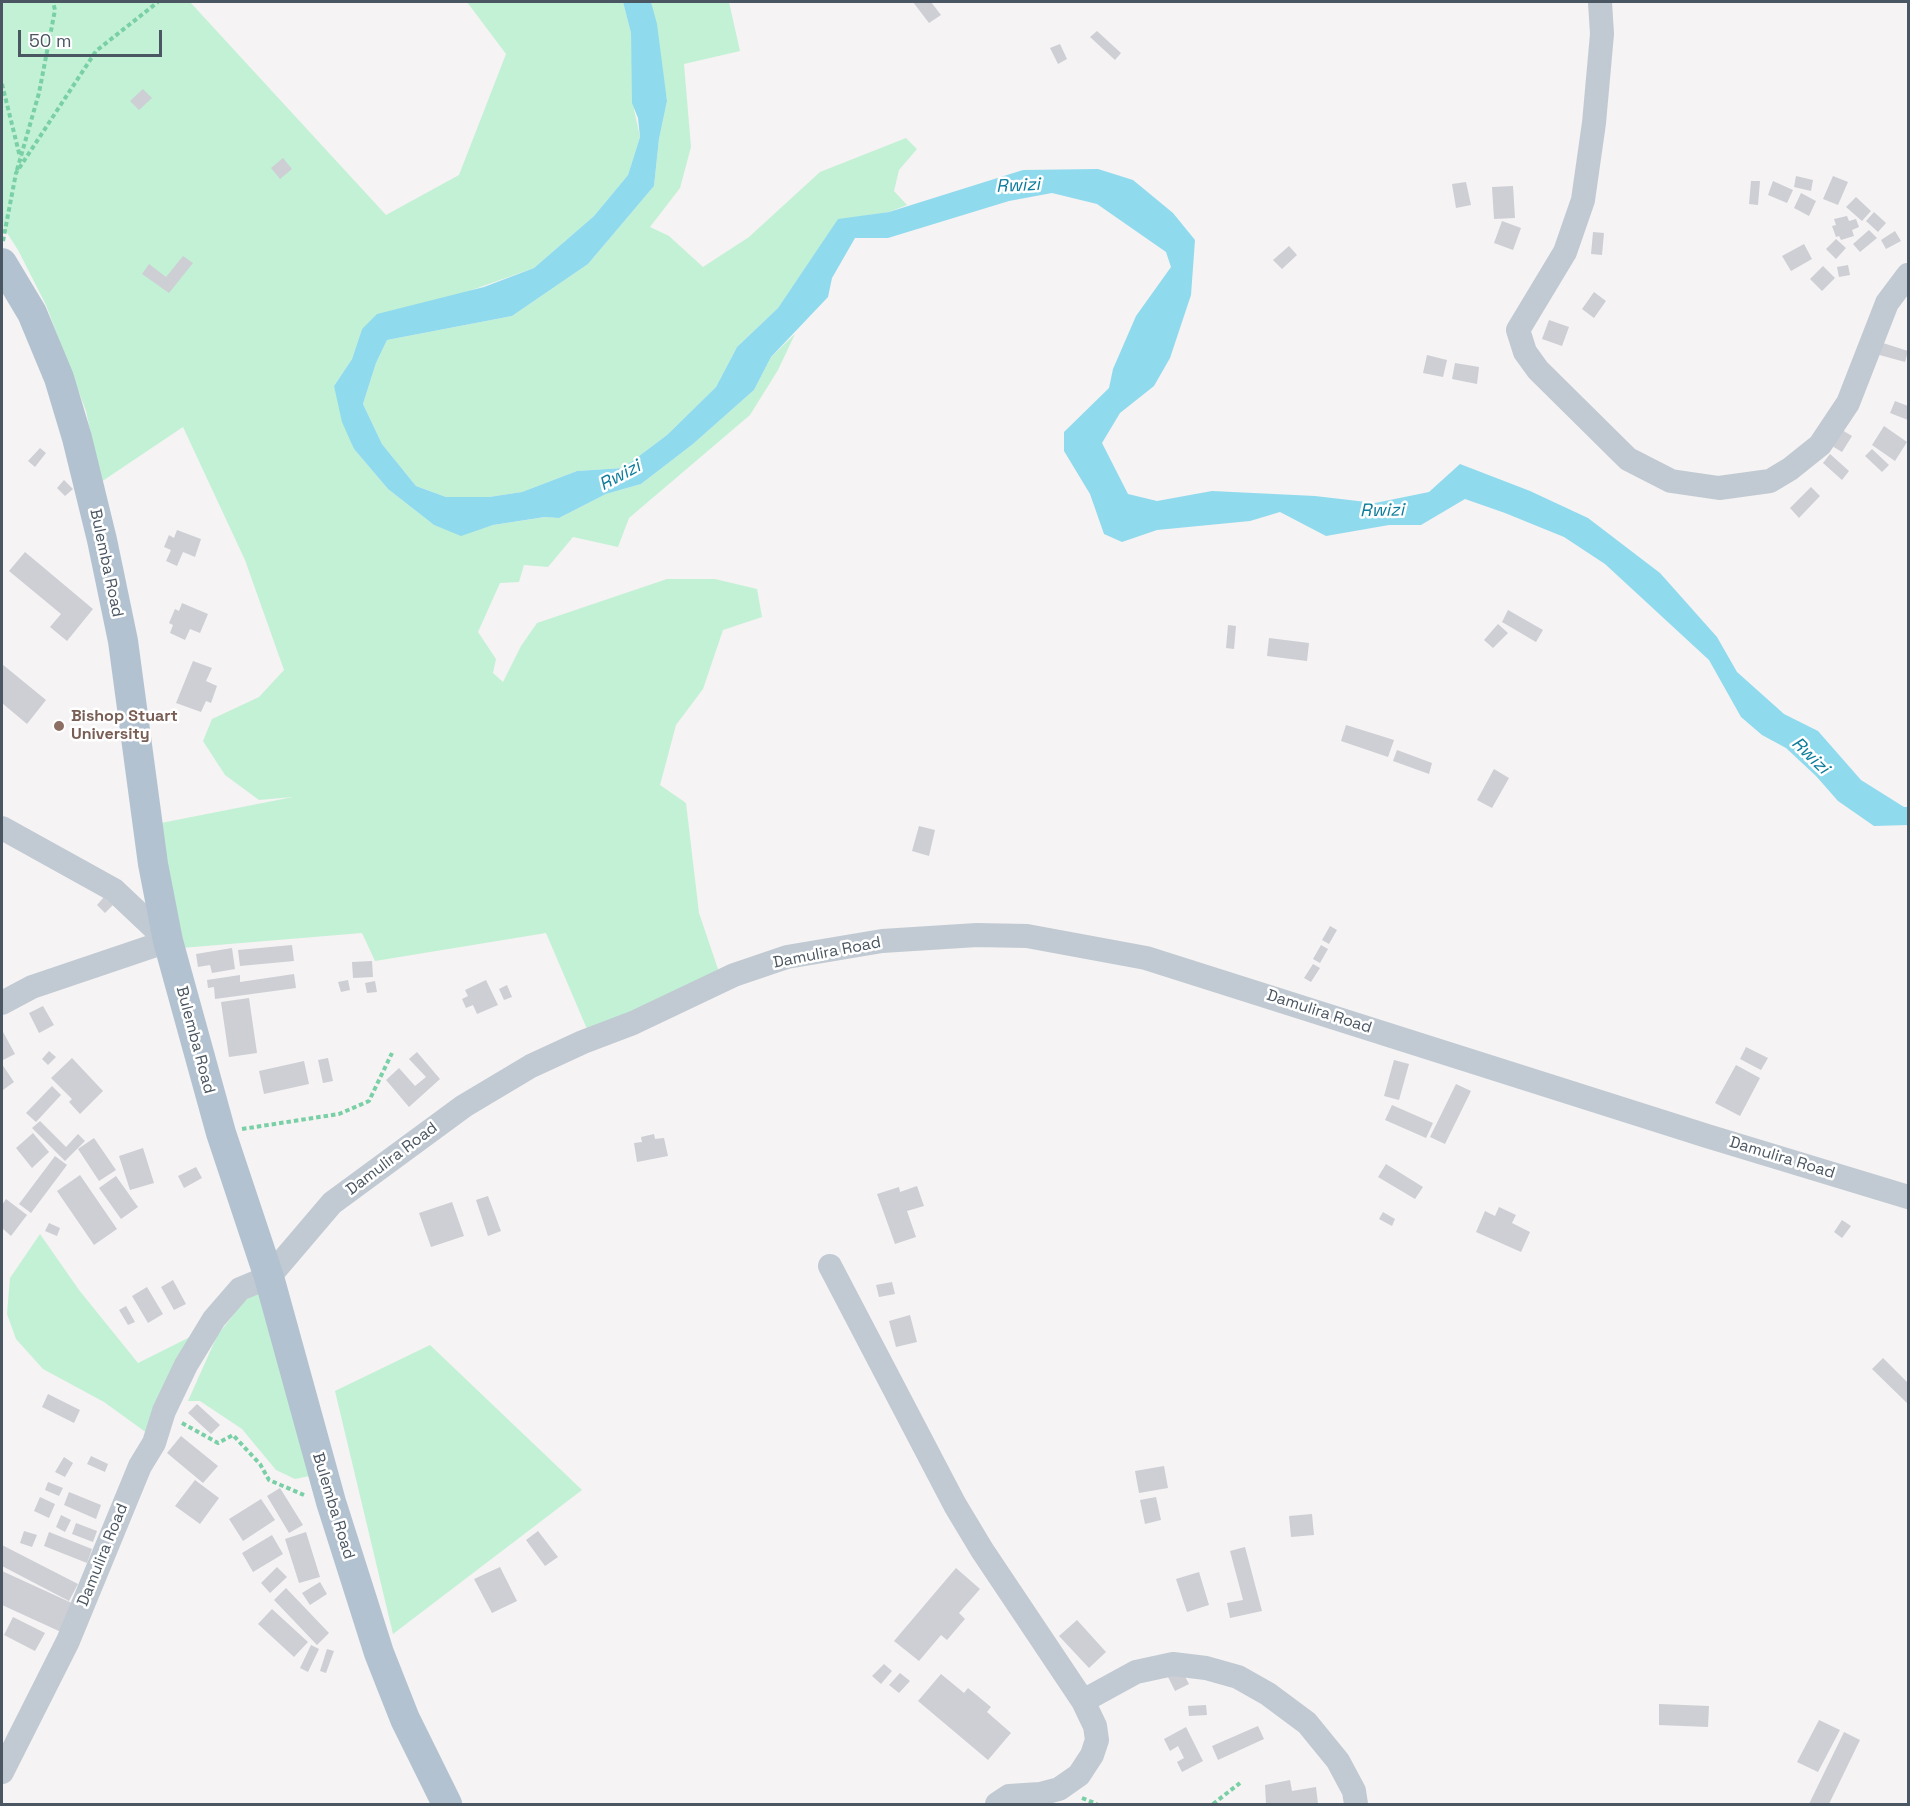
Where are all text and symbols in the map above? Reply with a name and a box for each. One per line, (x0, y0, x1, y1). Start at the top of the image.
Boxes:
scale bar (21, 18, 165, 56)
text: 50 m (29, 29, 71, 52)
water label: Rwizi (995, 174, 1041, 198)
water label: Rwizi (596, 456, 644, 496)
water label: Rwizi (1360, 500, 1404, 522)
street label: Bulemba Road (85, 507, 127, 619)
place label: Bishop Stuart University (71, 707, 178, 745)
marker: Bishop Stuart University (52, 719, 66, 733)
water label: Rwizi (1787, 733, 1833, 779)
street label: Damulira Road (771, 933, 883, 973)
street label: Bulemba Road (171, 984, 219, 1096)
street label: Damulira Road (1264, 986, 1374, 1038)
street label: Damulira Road (343, 1118, 441, 1200)
street label: Damulira Road (1727, 1133, 1837, 1183)
street label: Bulemba Road (308, 1450, 358, 1562)
street label: Damulira Road (74, 1501, 132, 1609)

